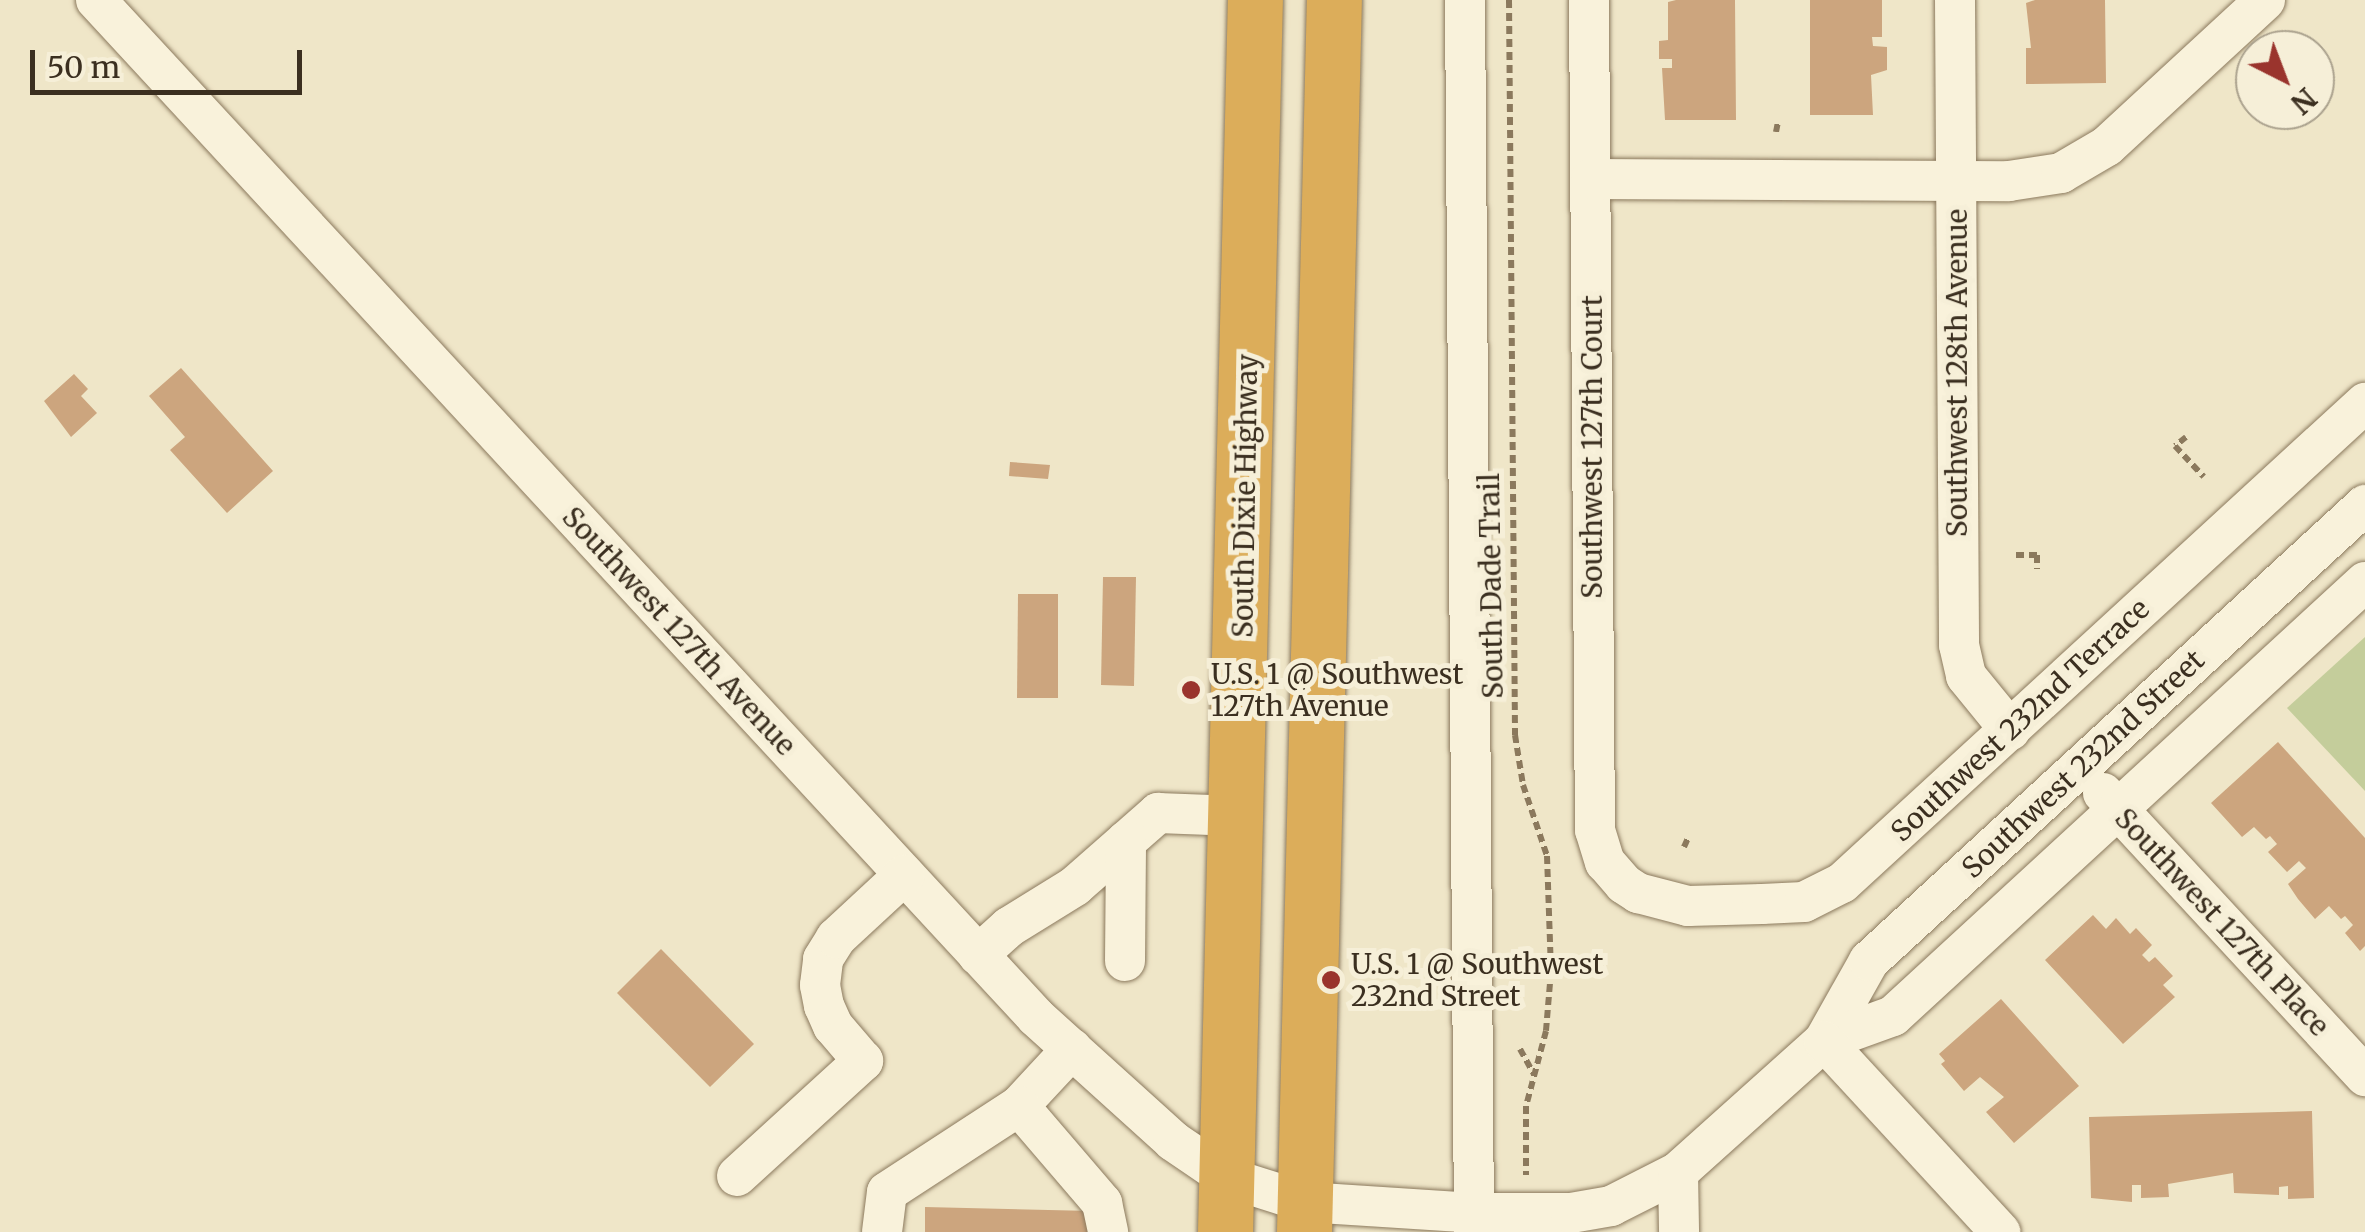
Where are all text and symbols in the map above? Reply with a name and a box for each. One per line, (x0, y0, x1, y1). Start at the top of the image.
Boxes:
scale bar (35, 30, 308, 92)
north arrow (2235, 30, 2335, 130)
text: 50 m (47, 48, 120, 86)
text: N (2283, 80, 2324, 122)
street label: Southwest 128th Avenue (1940, 209, 1974, 537)
street label: Southwest 127th Court (1575, 295, 1609, 599)
street label: South Dixie Highway (1226, 354, 1264, 638)
street label: South Dade Trail (1472, 473, 1510, 699)
street label: Southwest 127th Avenue (555, 500, 803, 762)
street label: Southwest 232nd Terrace (1884, 592, 2156, 848)
street label: Southwest 232nd Street (1955, 643, 2211, 885)
place label: U.S. 1 @ Southwest 127th Avenue (1211, 657, 1464, 723)
marker: U.S. 1 @ Southwest 127th Avenue (1180, 679, 1202, 701)
street label: Southwest 127th Place (2108, 801, 2336, 1043)
place label: U.S. 1 @ Southwest 232nd Street (1351, 947, 1604, 1013)
marker: U.S. 1 @ Southwest 232nd Street (1320, 969, 1342, 991)

